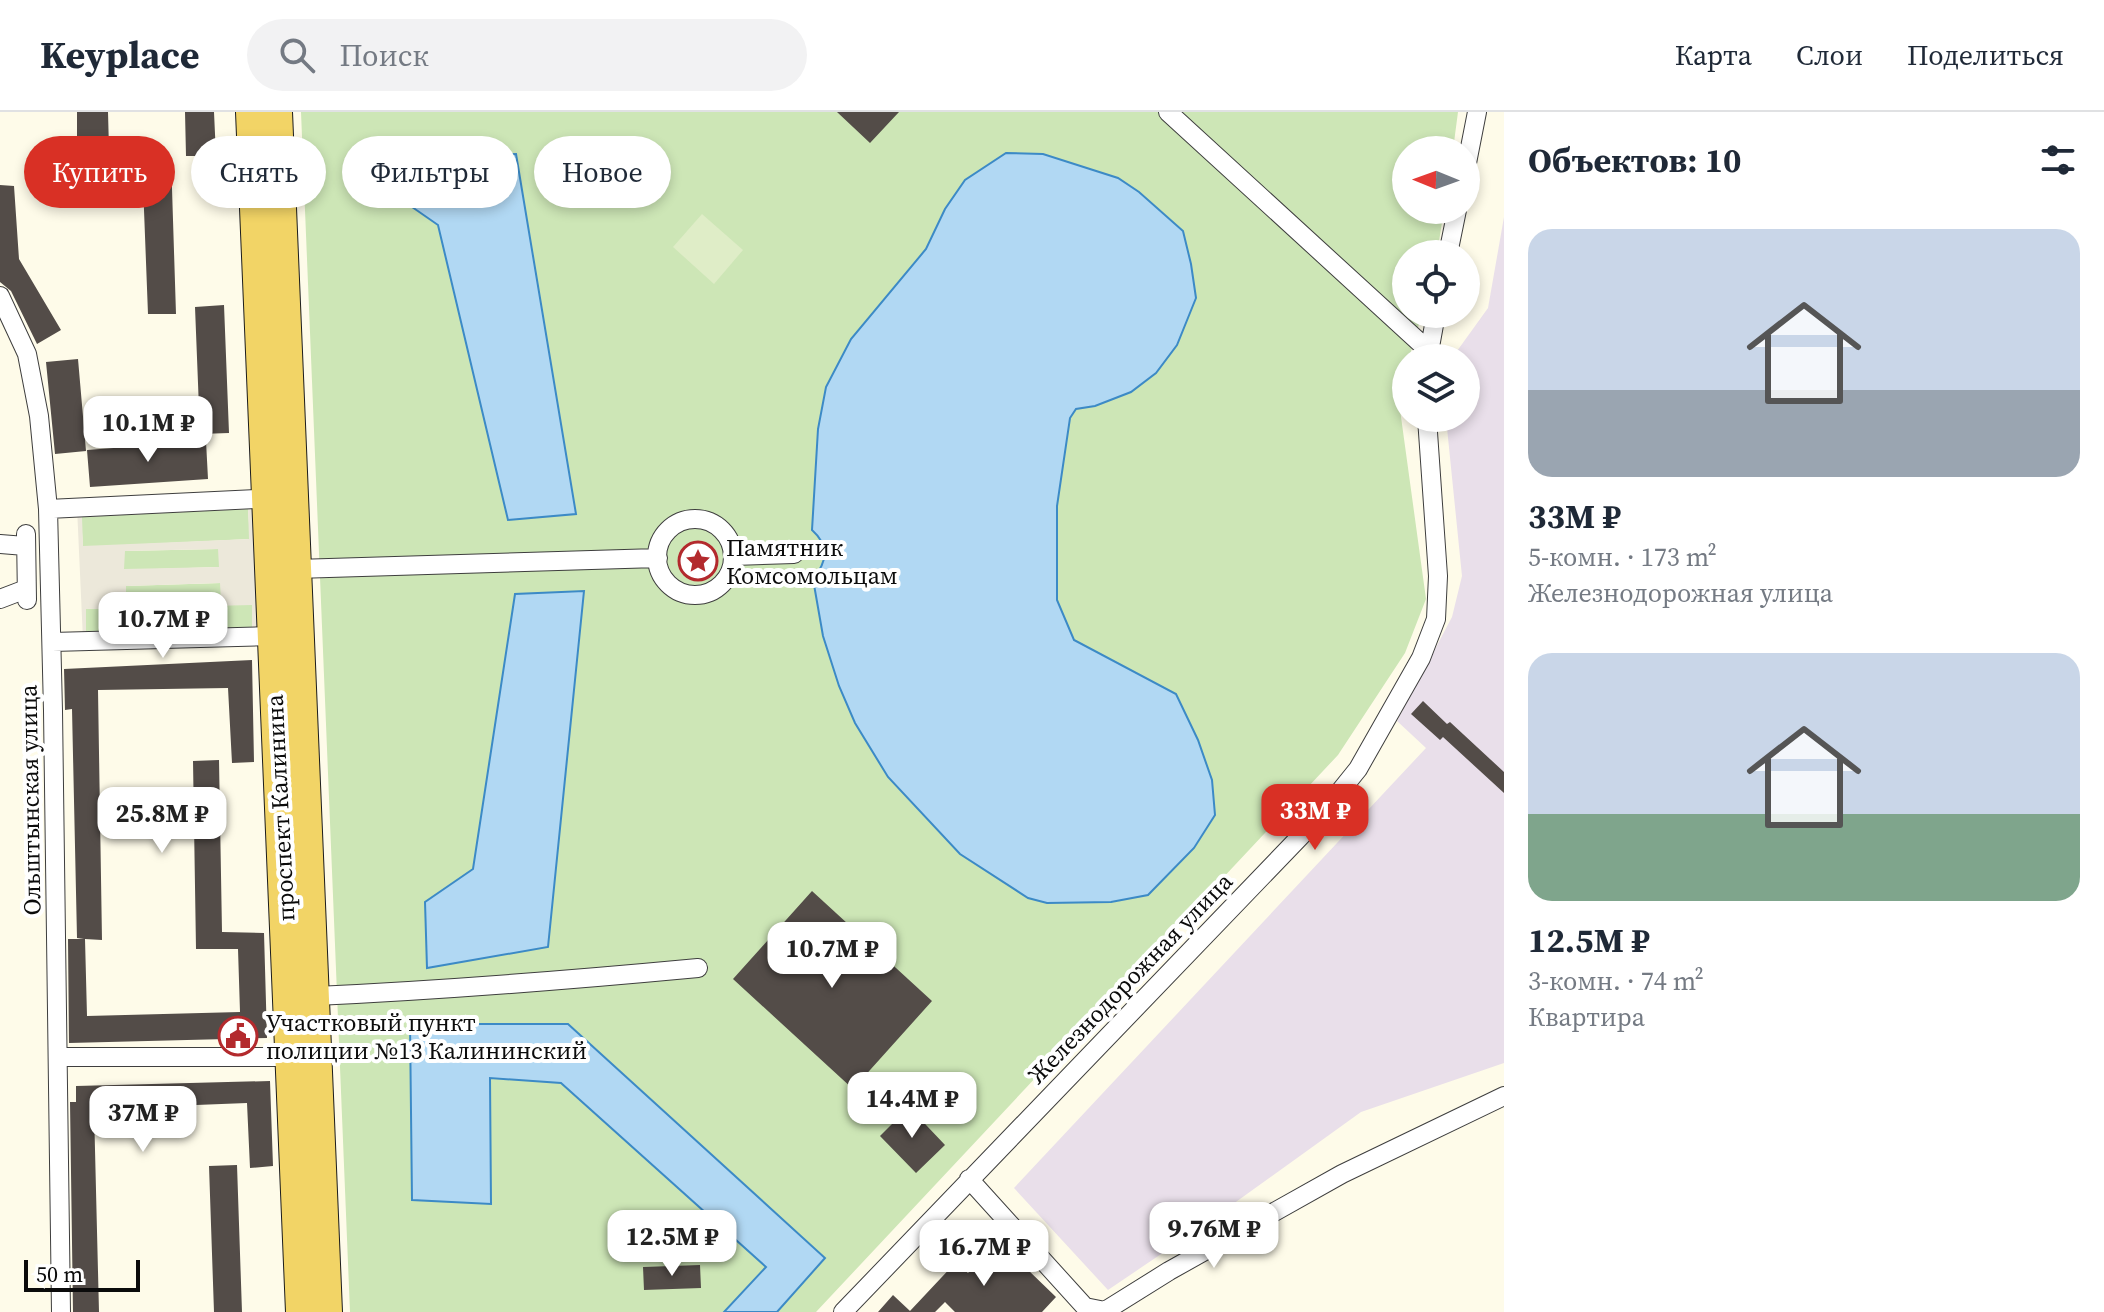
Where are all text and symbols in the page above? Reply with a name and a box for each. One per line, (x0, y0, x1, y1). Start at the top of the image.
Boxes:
search box (247, 19, 807, 91)
text: Keyplace (40, 29, 199, 81)
icon: search (275, 33, 319, 77)
text: Поиск (339, 35, 429, 76)
text: Карта (1675, 36, 1752, 74)
text: Слои (1796, 36, 1863, 74)
text: Поделиться (1907, 36, 2064, 74)
chip: Купить (24, 136, 175, 208)
chip: Снять (191, 136, 326, 208)
chip: Фильтры (342, 136, 518, 208)
chip: Новое (534, 136, 671, 208)
north arrow (1392, 136, 1480, 224)
map controls (1392, 136, 1480, 432)
text: Объектов: 10 (1528, 137, 1742, 183)
icon: filters (2036, 138, 2080, 182)
button: locate (1392, 240, 1480, 328)
icon: home (1732, 281, 1876, 425)
button: layers (1392, 344, 1480, 432)
pin: 10.1M ₽ (74, 396, 222, 464)
text: 10.1M ₽ (101, 404, 195, 440)
text: 33M ₽ (1528, 493, 1621, 539)
place label: Памятник Комсомольцам (726, 531, 898, 592)
text: 5-комн. · 173 m² (1528, 539, 1717, 575)
place icon: Памятник Комсомольцам (677, 540, 719, 582)
text: Железнодорожная улица (1528, 575, 1833, 611)
pin: 10.7M ₽ (89, 592, 237, 660)
text: 10.7M ₽ (116, 600, 210, 636)
street label: Ольштынская улица (11, 683, 49, 916)
street label: проспект Калинина (258, 693, 302, 922)
icon: home (1732, 705, 1876, 849)
pin: 33M ₽ (1259, 784, 1371, 852)
pin: 25.8M ₽ (88, 787, 236, 855)
text: 33M ₽ (1279, 792, 1351, 828)
text: 25.8M ₽ (115, 795, 209, 831)
street label: Железнодорожная улица (1020, 865, 1240, 1091)
text: 12.5M ₽ (1528, 917, 1650, 963)
pin: 10.7M ₽ (758, 922, 906, 990)
text: 10.7M ₽ (785, 930, 879, 966)
text: 3-комн. · 74 m² (1528, 963, 1704, 999)
text: Квартира (1528, 999, 1645, 1035)
place label: Участковый пункт полиции №13 Калининский (266, 1006, 587, 1067)
public building icon: Участковый пункт полиции №13 Калининский (217, 1015, 259, 1057)
pin: 14.4M ₽ (838, 1072, 986, 1140)
text: 14.4M ₽ (865, 1080, 959, 1116)
pin: 37M ₽ (87, 1086, 199, 1154)
text: 37M ₽ (107, 1094, 179, 1130)
pin: 9.76M ₽ (1140, 1202, 1288, 1270)
pin: 12.5M ₽ (598, 1210, 746, 1278)
text: 9.76M ₽ (1167, 1210, 1261, 1246)
text: 12.5M ₽ (625, 1218, 719, 1254)
pin: 16.7M ₽ (910, 1220, 1058, 1288)
text: 16.7M ₽ (937, 1228, 1031, 1264)
scale bar (24, 1256, 140, 1292)
text: 50 m (36, 1259, 83, 1289)

